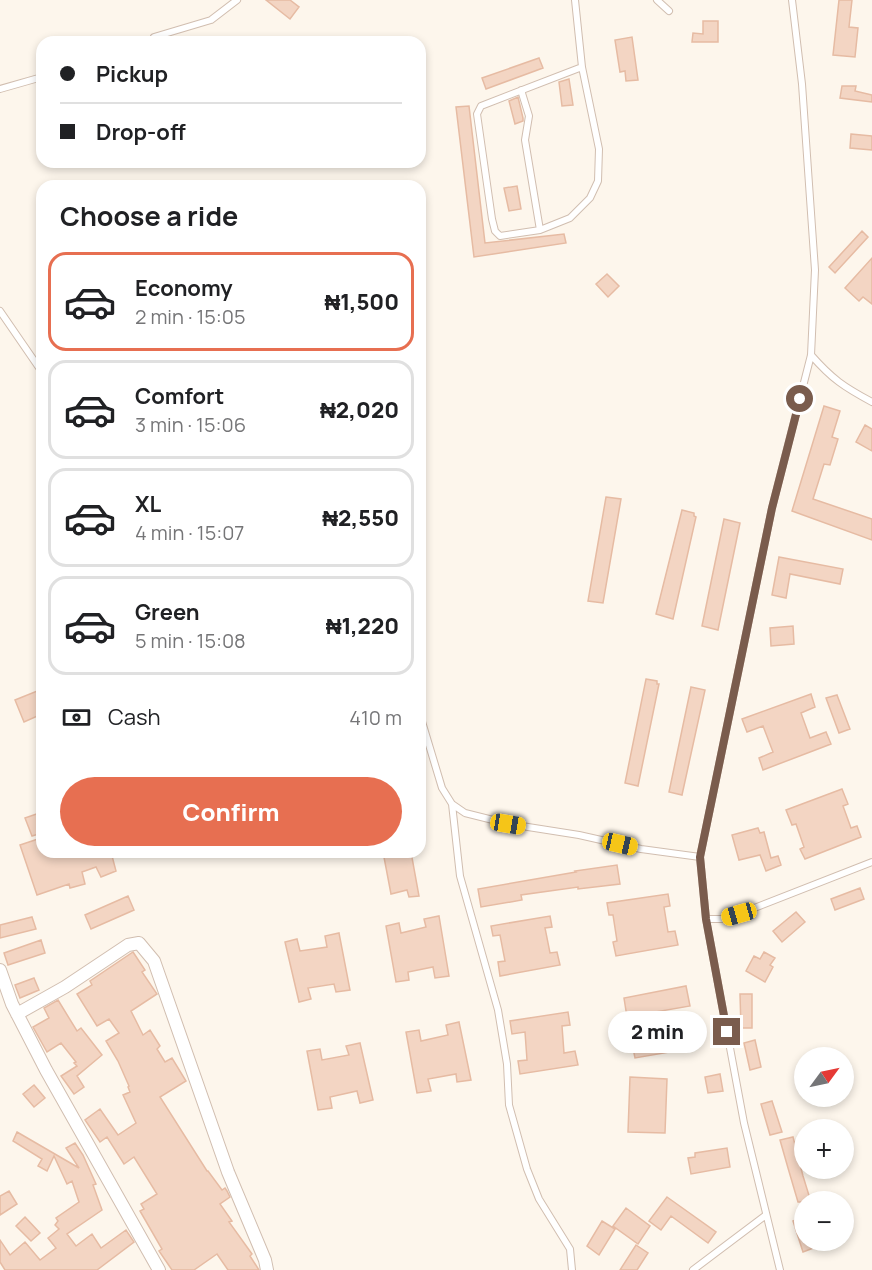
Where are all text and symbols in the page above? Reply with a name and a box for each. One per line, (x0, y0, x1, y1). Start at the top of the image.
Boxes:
text: Pickup (96, 59, 168, 89)
text: Drop-off (96, 117, 186, 147)
text: Choose a ride (60, 197, 238, 234)
text: Economy (135, 273, 233, 303)
icon: car (63, 275, 117, 329)
text: ₦1,500 (324, 287, 399, 317)
text: 2 min · 15:05 (135, 303, 246, 330)
text: Comfort (135, 381, 224, 411)
icon: car (63, 383, 117, 437)
route start (786, 385, 813, 412)
text: ₦2,020 (320, 395, 399, 425)
text: 3 min · 15:06 (135, 411, 246, 438)
text: XL (135, 489, 161, 519)
icon: car (63, 491, 117, 545)
text: ₦2,550 (322, 503, 399, 533)
text: 4 min · 15:07 (135, 519, 244, 546)
text: Green (135, 597, 200, 627)
icon: car (63, 599, 117, 653)
text: ₦1,220 (326, 611, 399, 641)
text: 5 min · 15:08 (135, 627, 246, 654)
icon: cash (60, 701, 93, 734)
text: Cash (108, 702, 161, 732)
text: 410 m (349, 704, 402, 731)
button: Confirm (60, 777, 402, 846)
car (489, 812, 527, 836)
car (600, 831, 640, 857)
car (719, 900, 759, 928)
callout: 2 min (607, 1011, 706, 1053)
text: 2 min (631, 1018, 684, 1045)
route end (713, 1018, 740, 1045)
north arrow (794, 1047, 854, 1107)
map controls (794, 1047, 854, 1251)
button: + (794, 1119, 854, 1179)
button: − (794, 1191, 854, 1251)

